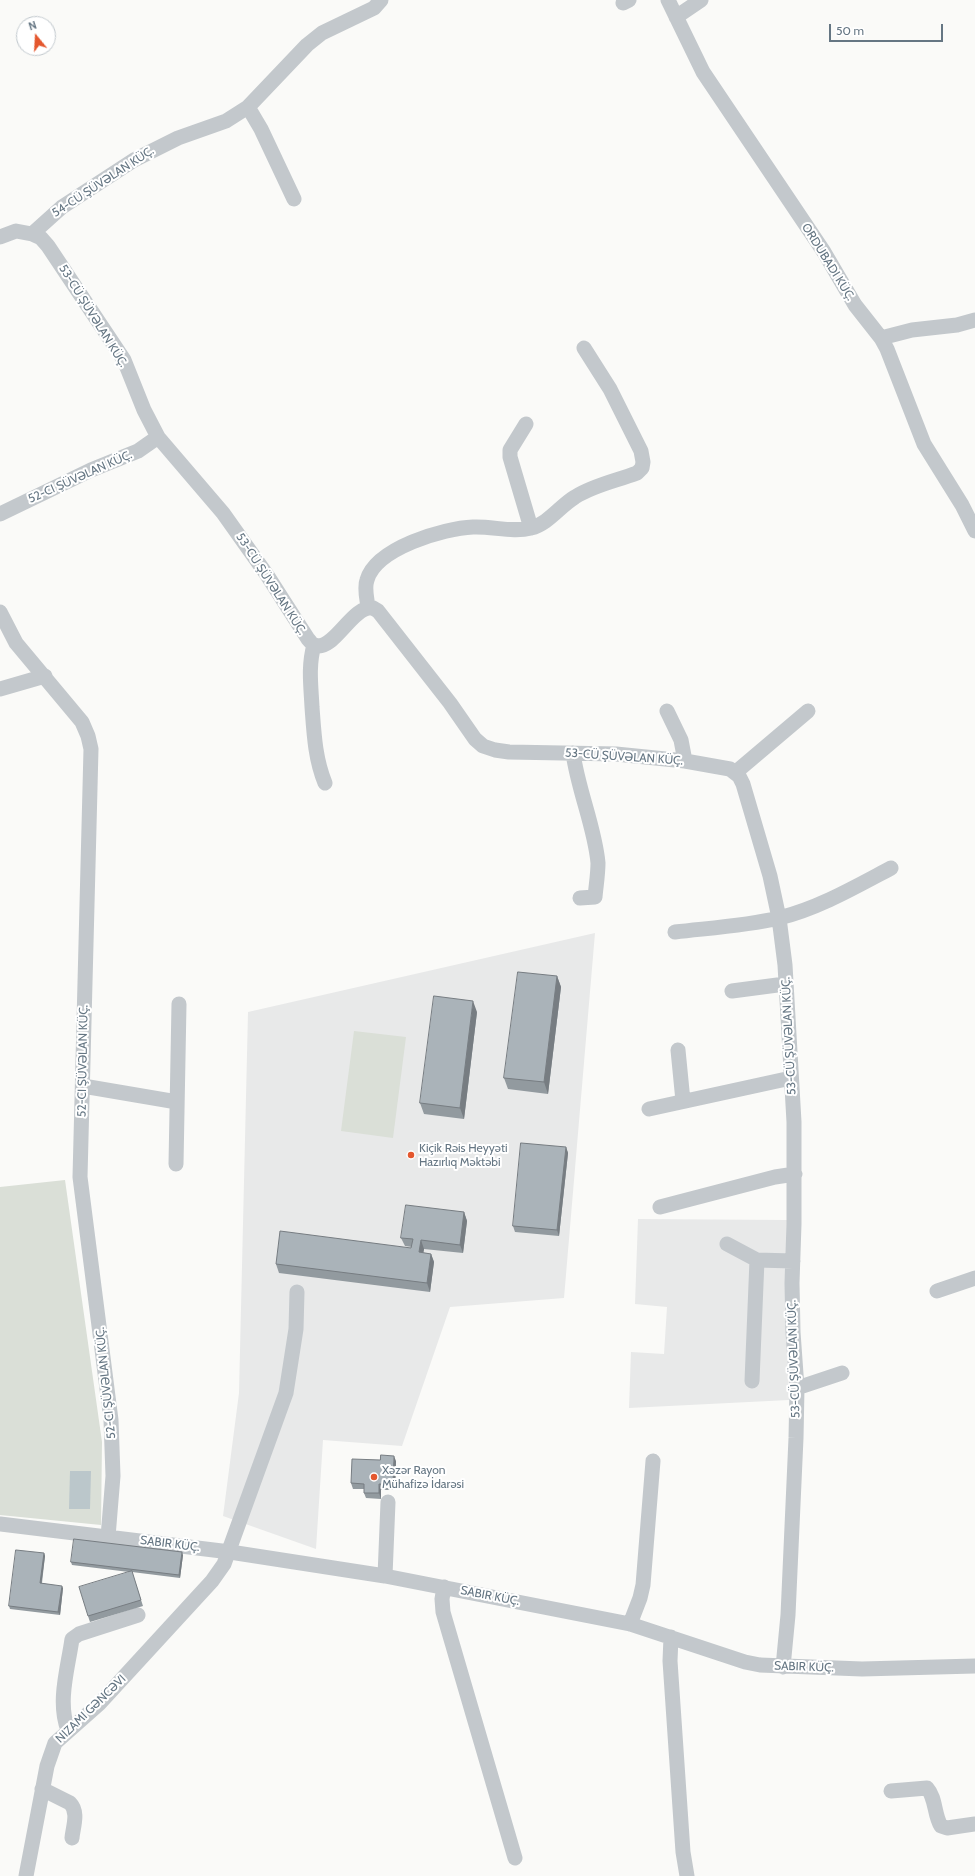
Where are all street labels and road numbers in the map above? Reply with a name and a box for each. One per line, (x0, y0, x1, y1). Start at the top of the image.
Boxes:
street label: 54-CÜ ŞÜVƏLAN KÜÇ. (49, 144, 157, 220)
street label: ORDUBADI KÜÇ. (798, 221, 858, 303)
street label: 53-CÜ ŞÜVƏLAN KÜÇ. (56, 262, 130, 370)
street label: 52-CI ŞÜVƏLAN KÜÇ. (26, 448, 134, 506)
street label: 53-CÜ ŞÜVƏLAN KÜÇ. (233, 531, 309, 637)
street label: 53-CÜ ŞÜVƏLAN KÜÇ. (565, 746, 683, 768)
street label: 53-CÜ ŞÜVƏLAN KÜÇ. (779, 977, 799, 1095)
street label: 52-CI ŞÜVƏLAN KÜÇ. (75, 1005, 91, 1117)
street label: 53-CÜ ŞÜVƏLAN KÜÇ. (785, 1300, 803, 1418)
street label: 52-CI ŞÜVƏLAN KÜÇ. (93, 1326, 119, 1440)
street label: SABIR KÜÇ. (139, 1533, 201, 1555)
street label: SABIR KÜÇ. (459, 1583, 521, 1609)
street label: SABIR KÜÇ. (774, 1659, 834, 1675)
street label: NIZAMI GƏNCƏVI (53, 1672, 129, 1746)

